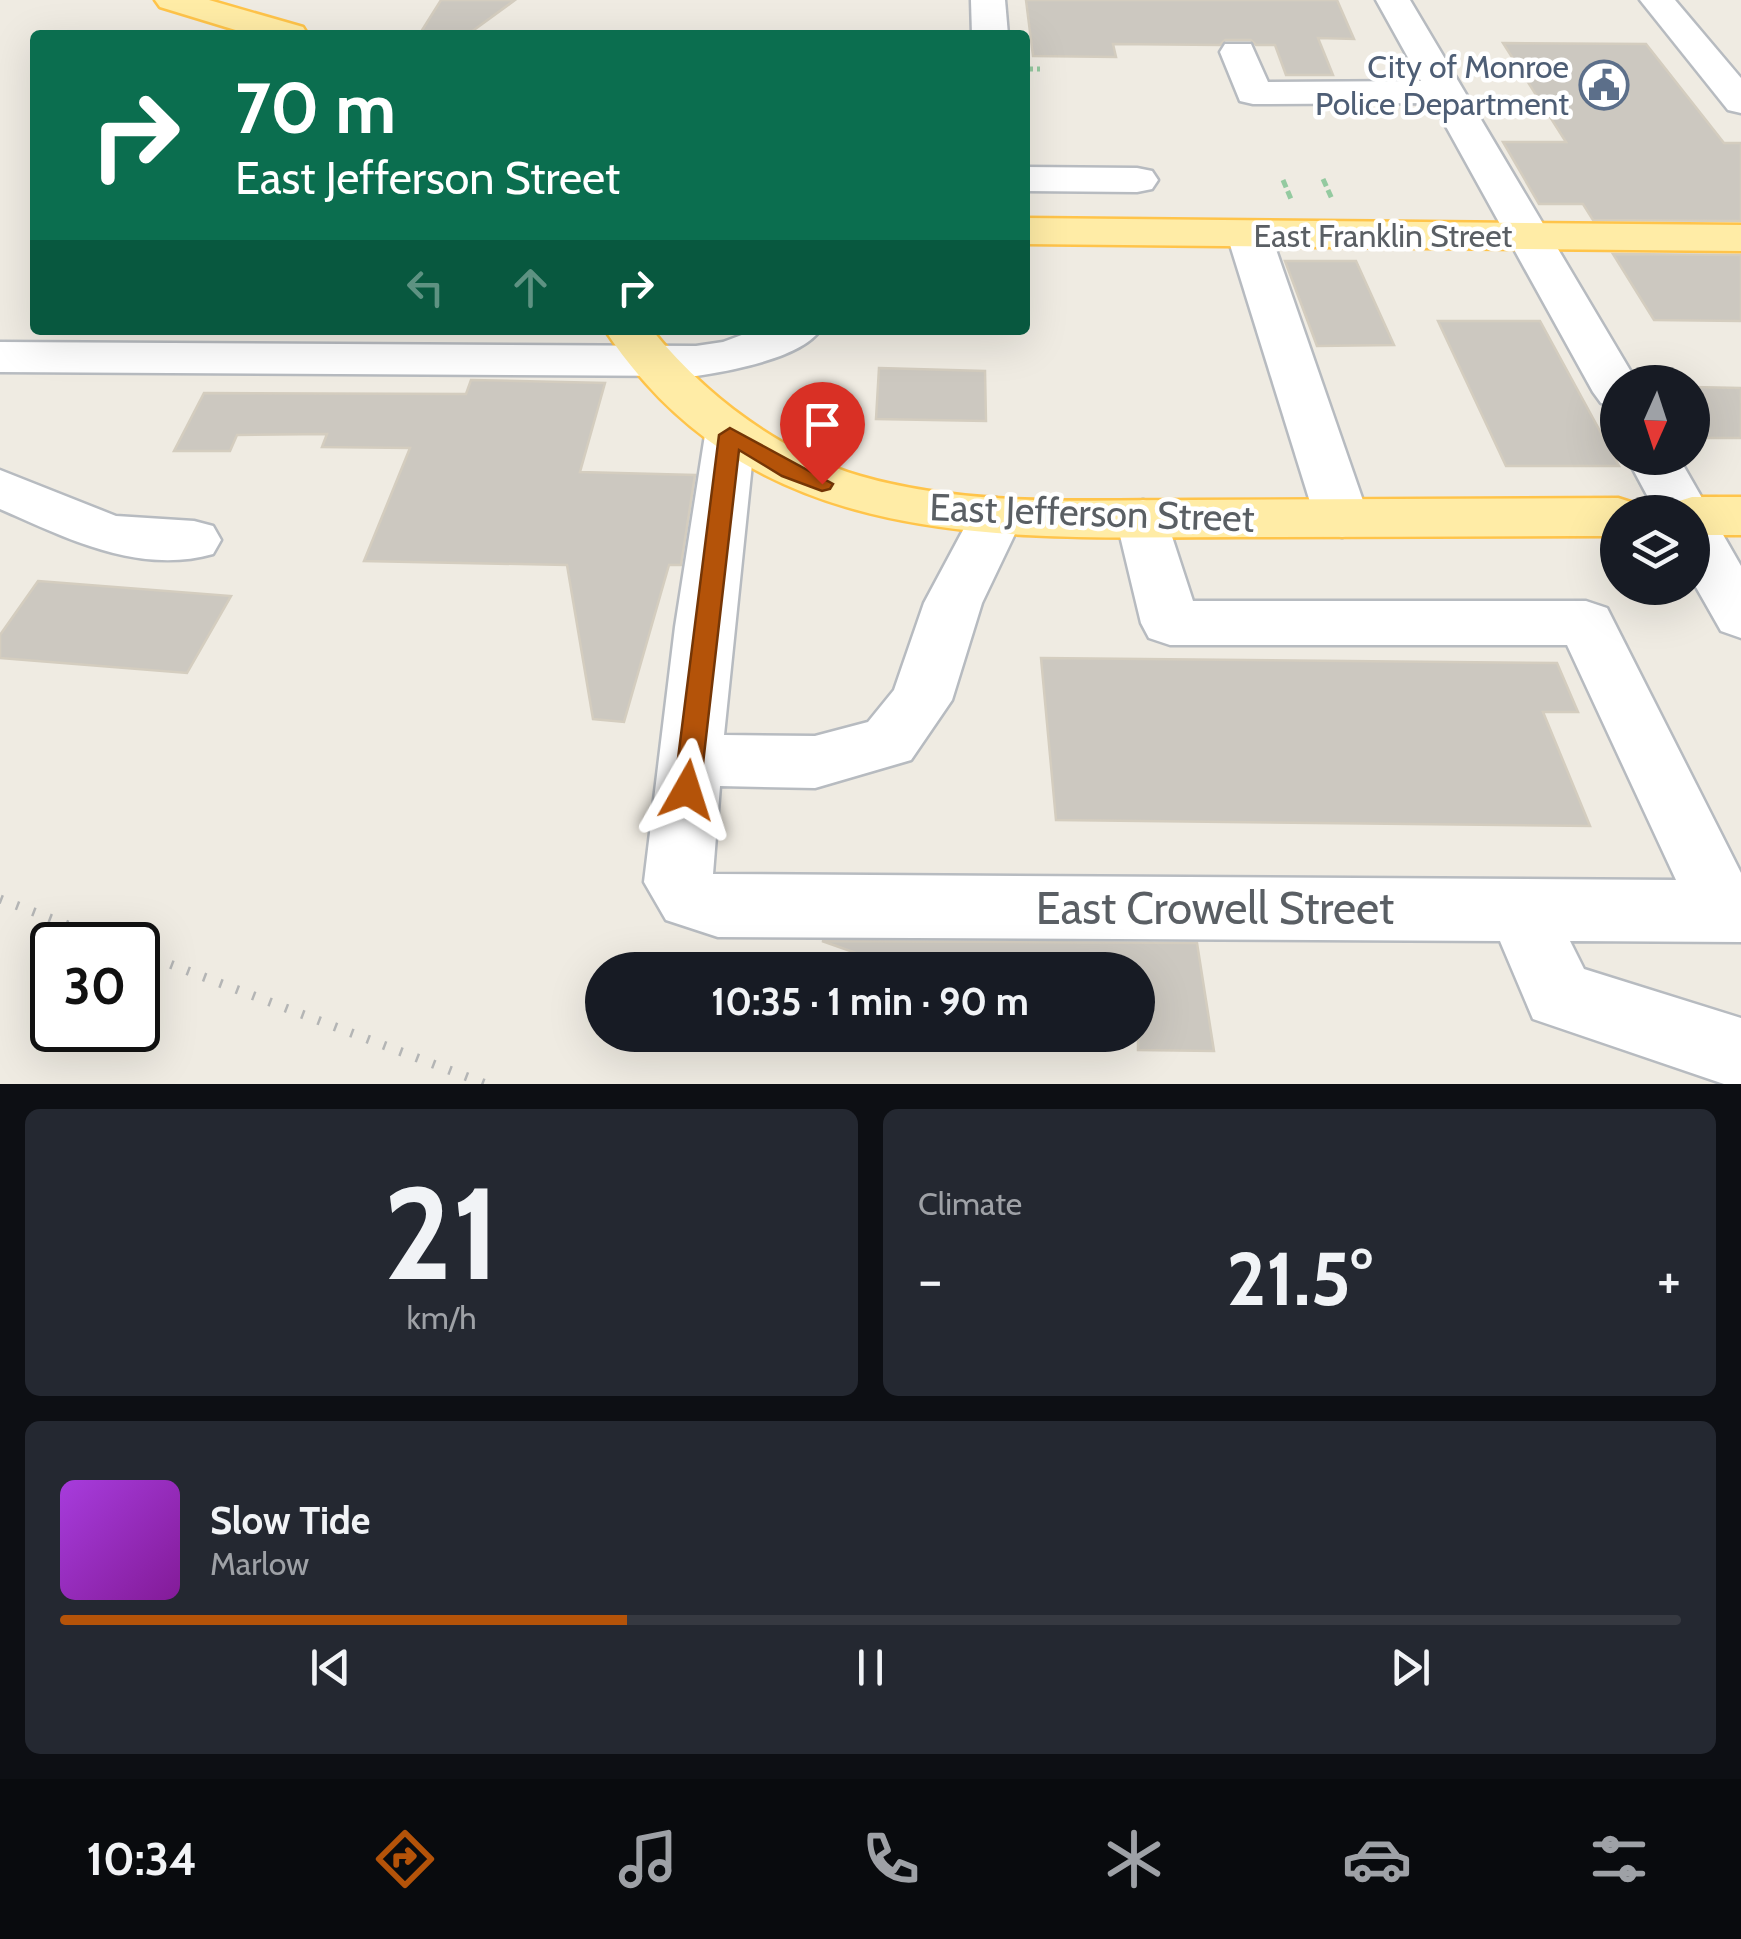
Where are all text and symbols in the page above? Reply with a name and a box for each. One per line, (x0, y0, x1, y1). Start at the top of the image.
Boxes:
place label: City of Monroe Police Department (1315, 47, 1569, 123)
public building icon: City of Monroe Police Department (1578, 59, 1630, 111)
text: 70 m (235, 65, 396, 151)
icon: right (70, 70, 200, 200)
text: East Jefferson Street (235, 151, 620, 205)
street label: East Franklin Street (1254, 216, 1513, 255)
icon: left (398, 260, 453, 315)
icon: ahead (503, 260, 558, 315)
icon: right (608, 260, 663, 315)
north arrow (1600, 365, 1710, 475)
map controls (1600, 365, 1710, 605)
pin (780, 382, 865, 485)
icon: arrive (795, 397, 850, 452)
street label: East Jefferson Street (929, 483, 1256, 542)
button: layers (1600, 495, 1710, 605)
position arrow (635, 738, 739, 842)
street label: East Crowell Street (1036, 881, 1394, 935)
speed limit sign: 30 (30, 922, 160, 1052)
text: 10:35 · 1 min · 90 m (711, 978, 1029, 1025)
text: 21 (383, 1154, 500, 1312)
text: Climate (918, 1184, 1022, 1223)
text: 21.5° (1227, 1233, 1372, 1324)
text: − (918, 1246, 942, 1313)
text: + (1657, 1246, 1681, 1313)
text: km/h (406, 1298, 477, 1337)
text: Slow Tide (210, 1497, 370, 1544)
text: Marlow (210, 1544, 309, 1583)
icon: previous (303, 1640, 358, 1695)
icon: pause (843, 1640, 898, 1695)
icon: next (1383, 1640, 1438, 1695)
icon: directions (370, 1824, 440, 1894)
icon: music (613, 1824, 683, 1894)
icon: phone (856, 1824, 926, 1894)
icon: climate (1099, 1824, 1169, 1894)
icon: car (1342, 1824, 1412, 1894)
icon: filters (1584, 1824, 1654, 1894)
text: 10:34 (86, 1832, 197, 1886)

